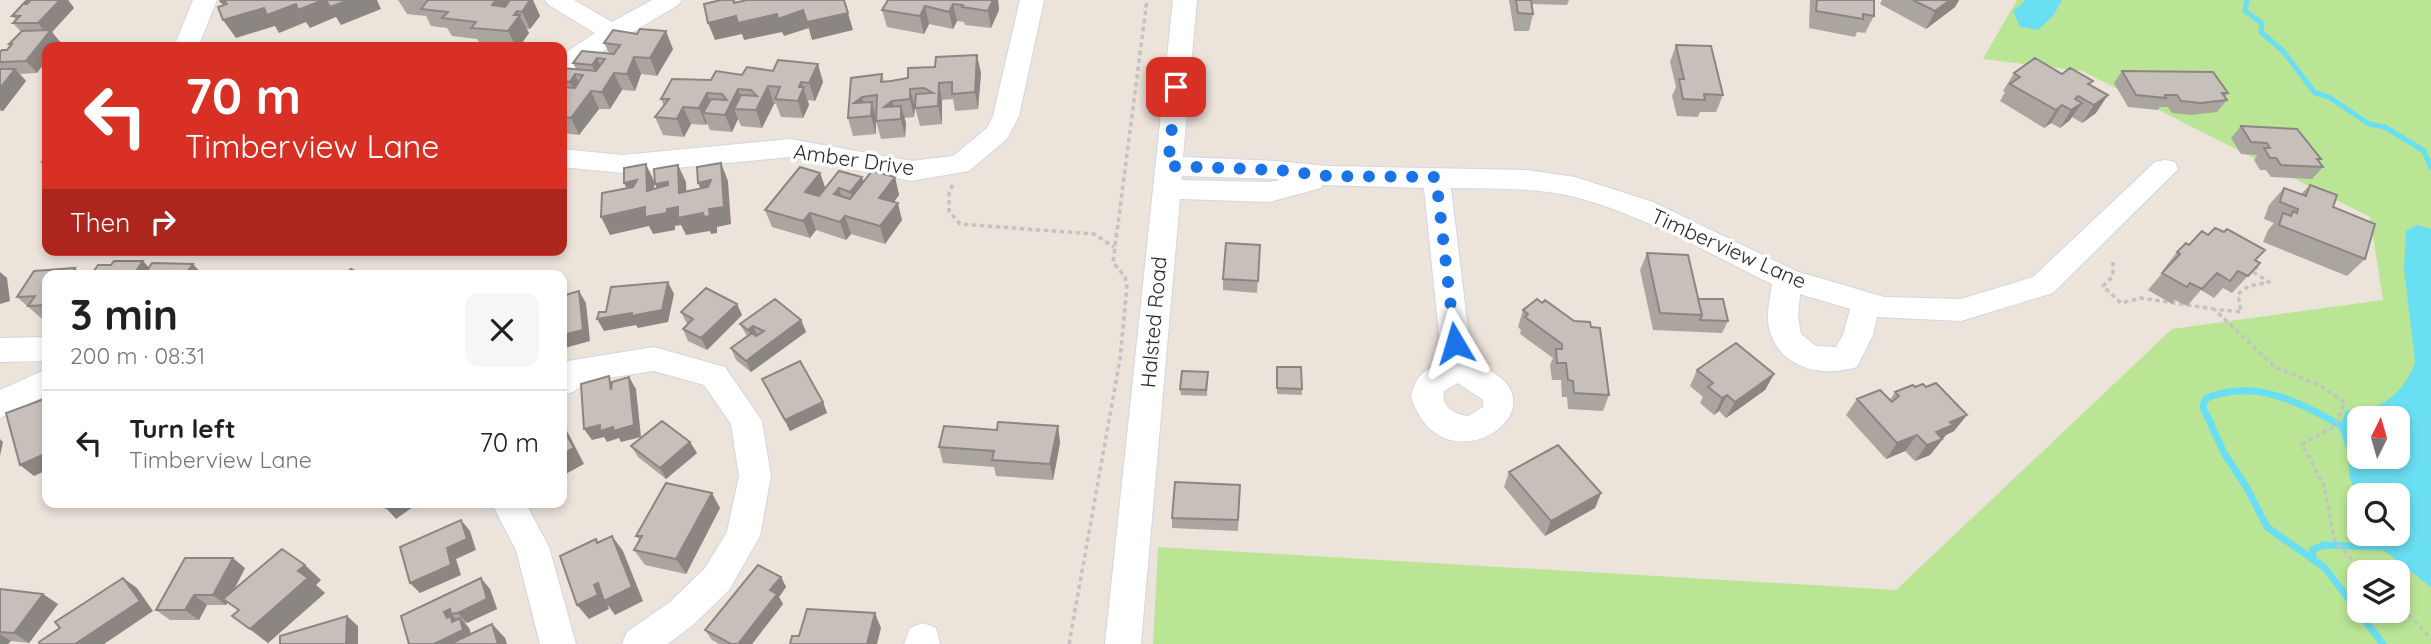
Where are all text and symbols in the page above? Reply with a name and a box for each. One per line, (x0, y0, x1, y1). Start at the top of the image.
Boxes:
pin (1146, 57, 1206, 117)
text: 70 m (185, 65, 301, 126)
icon: arrive (1157, 68, 1195, 106)
icon: left (70, 70, 161, 161)
text: Timberview Lane (185, 126, 439, 166)
street label: Amber Drive (792, 138, 916, 180)
street label: Timberview Lane (1647, 202, 1811, 294)
icon: right (144, 203, 182, 241)
text: Then (70, 206, 130, 239)
street label: Halsted Road (1134, 255, 1172, 389)
text: 3 min (70, 288, 178, 341)
button: close (465, 293, 539, 367)
position arrow (1418, 306, 1492, 380)
text: 200 m · 08:31 (70, 341, 205, 370)
north arrow (2347, 406, 2410, 469)
map controls (2347, 406, 2410, 623)
text: Turn left (129, 412, 236, 445)
icon: left (70, 424, 108, 462)
text: 70 m (479, 426, 539, 459)
text: Timberview Lane (129, 445, 312, 474)
button: search (2347, 483, 2410, 546)
button: layers (2347, 560, 2410, 623)

